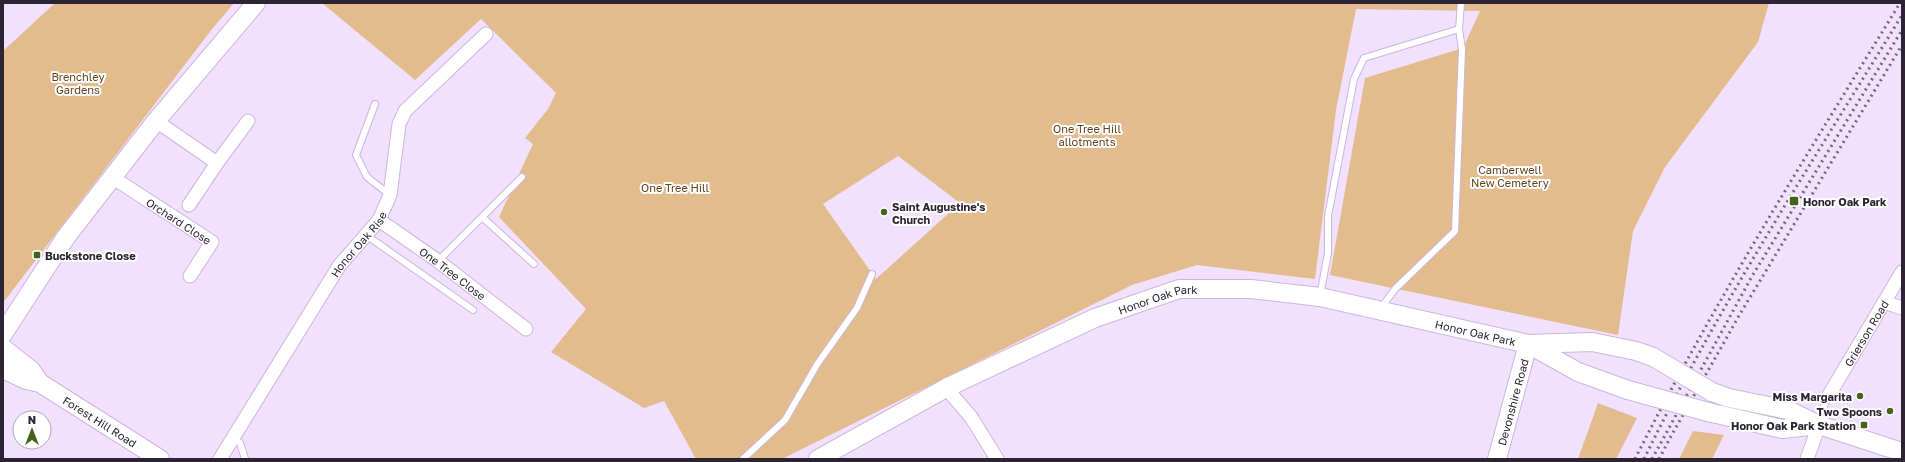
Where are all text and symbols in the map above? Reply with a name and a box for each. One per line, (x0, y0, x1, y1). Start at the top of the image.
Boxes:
park label: Brenchley Gardens (51, 70, 105, 96)
park label: One Tree Hill allotments (1053, 122, 1121, 148)
park label: Camberwell New Cemetery (1471, 163, 1549, 189)
park label: One Tree Hill (641, 181, 709, 194)
street label: Orchard Close (144, 195, 214, 246)
marker: Honor Oak Park (1788, 195, 1800, 207)
place label: Honor Oak Park (1803, 195, 1887, 208)
place label: Saint Augustine's Church (892, 200, 985, 226)
marker: Saint Augustine's Church (879, 207, 889, 217)
street label: Honor Oak Rise (327, 209, 389, 279)
street label: One Tree Close (417, 244, 489, 302)
place label: Buckstone Close (45, 249, 136, 262)
marker: Buckstone Close (32, 250, 42, 260)
street label: Honor Oak Park (1116, 282, 1197, 316)
street label: Grierson Road (1841, 298, 1890, 368)
street label: Honor Oak Park (1434, 317, 1517, 348)
street label: Devonshire Road (1494, 357, 1530, 447)
place label: Miss Margarita (1773, 390, 1852, 403)
marker: Miss Margarita (1855, 391, 1865, 401)
street label: Forest Hill Road (61, 393, 139, 449)
place label: Two Spoons (1817, 405, 1882, 418)
marker: Two Spoons (1885, 406, 1895, 416)
north arrow (12, 410, 52, 450)
text: N (28, 413, 36, 426)
place label: Honor Oak Park Station (1731, 419, 1856, 432)
marker: Honor Oak Park Station (1859, 420, 1869, 430)

